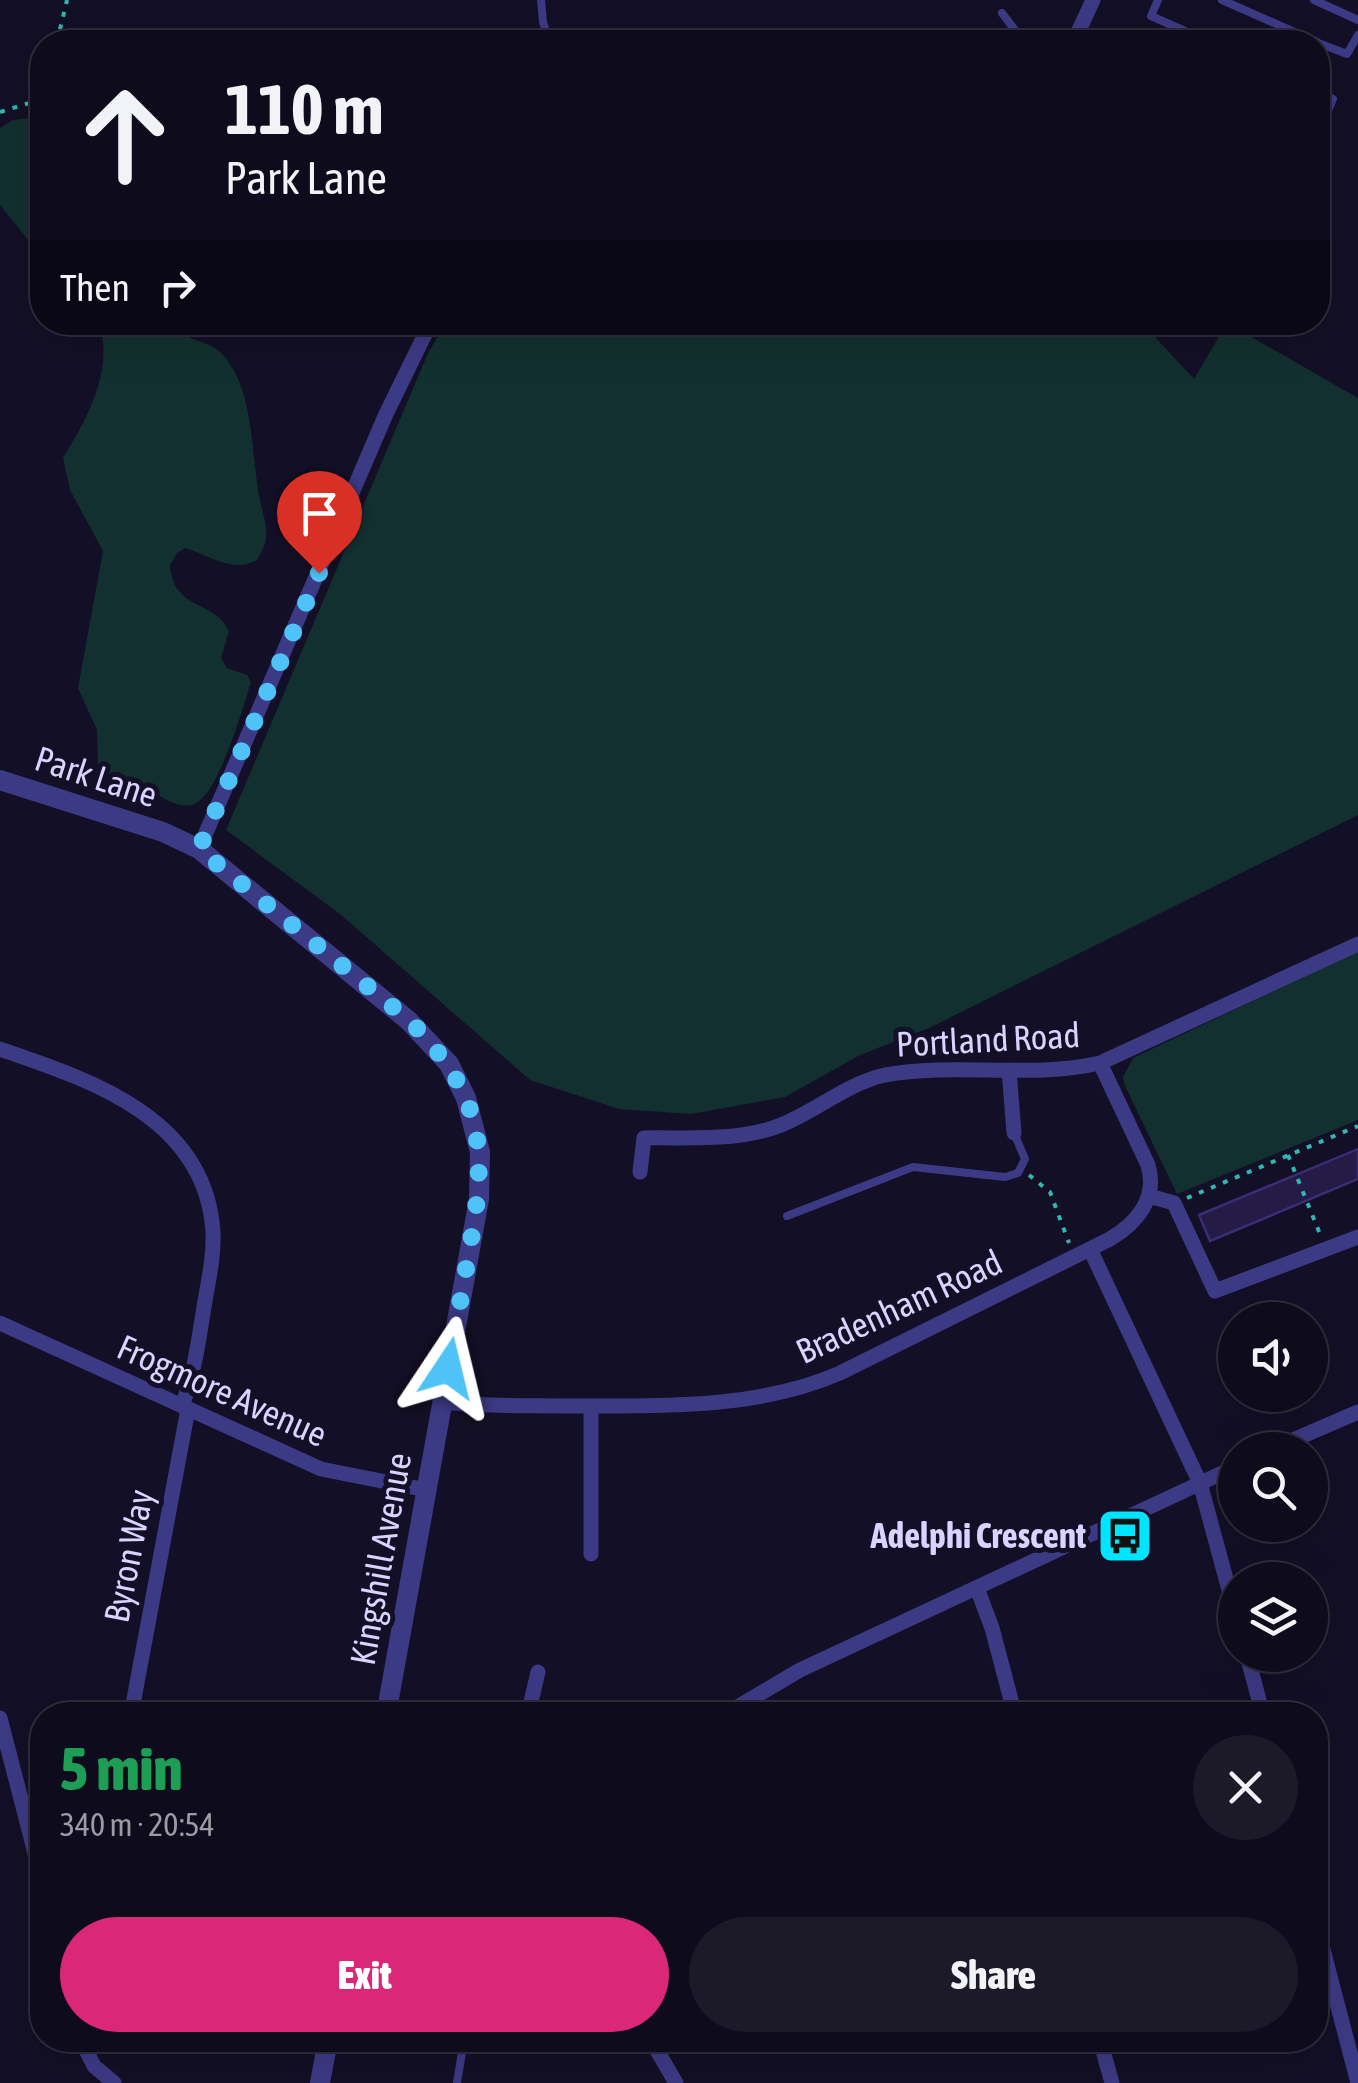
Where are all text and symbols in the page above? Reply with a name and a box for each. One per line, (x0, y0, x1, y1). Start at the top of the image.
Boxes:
text: 110 m (225, 69, 384, 149)
icon: ahead (60, 70, 190, 200)
text: Park Lane (225, 152, 387, 204)
icon: right (150, 260, 205, 315)
text: Then (60, 266, 130, 309)
pin (277, 471, 362, 574)
icon: arrive (292, 486, 347, 541)
street label: Park Lane (30, 738, 162, 815)
street label: Portland Road (895, 1014, 1081, 1064)
street label: Bradenham Road (790, 1241, 1008, 1371)
map controls (1218, 1302, 1328, 1672)
button: sound (1218, 1302, 1328, 1412)
position arrow (396, 1316, 500, 1420)
street label: Frogmore Avenue (112, 1326, 333, 1454)
button: search (1218, 1432, 1328, 1542)
street label: Kingshill Avenue (342, 1450, 418, 1668)
street label: Byron Way (96, 1486, 160, 1626)
bus stop icon: Adelphi Crescent (1095, 1506, 1155, 1566)
place label: Adelphi Crescent (869, 1515, 1086, 1555)
button: layers (1218, 1562, 1328, 1672)
text: 5 min (60, 1734, 183, 1803)
button: close (1193, 1735, 1298, 1840)
text: 340 m · 20:54 (60, 1806, 215, 1843)
button: Exit (60, 1917, 669, 2032)
button: Share (689, 1917, 1298, 2032)

